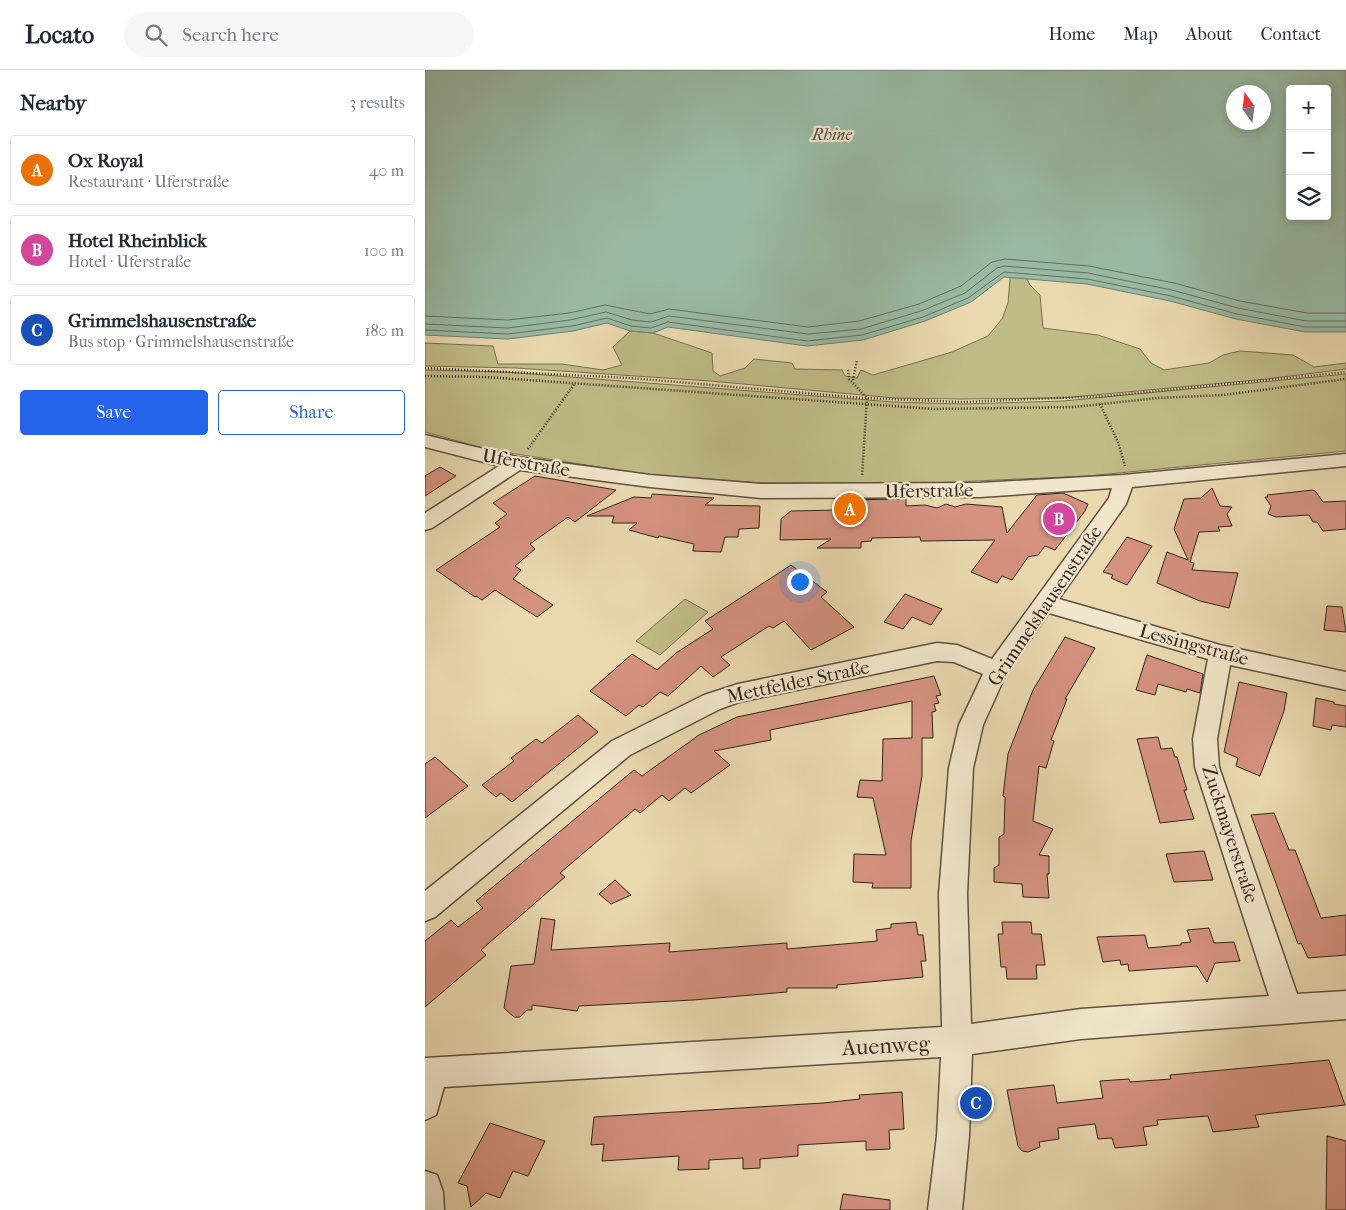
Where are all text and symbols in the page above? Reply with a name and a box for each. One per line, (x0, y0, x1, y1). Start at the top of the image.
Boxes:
search box (124, 12, 474, 57)
text: Locato (25, 21, 94, 49)
icon: search (142, 21, 170, 49)
text: Search here (182, 24, 279, 46)
text: Home (1048, 24, 1095, 45)
text: Map (1123, 24, 1158, 45)
text: About (1186, 24, 1232, 45)
text: Contact (1260, 24, 1321, 45)
north arrow (1226, 85, 1271, 130)
map controls (1286, 85, 1331, 220)
button: + (1286, 85, 1331, 130)
text: Nearby (20, 91, 86, 115)
text: 3 results (349, 93, 405, 112)
water label: Rhine (811, 125, 852, 144)
button: − (1286, 130, 1331, 175)
text: Ox Royal (68, 150, 144, 172)
text: A (32, 161, 42, 180)
text: 40 m (369, 161, 404, 180)
text: Restaurant · Uferstraße (68, 172, 229, 191)
button: layers (1286, 175, 1331, 220)
text: Hotel Rheinblick (68, 230, 207, 252)
text: B (32, 241, 42, 260)
text: 100 m (364, 241, 404, 260)
text: Hotel · Uferstraße (68, 252, 191, 271)
text: Grimmelshausenstraße (68, 310, 256, 332)
text: C (32, 321, 42, 340)
text: 180 m (365, 321, 404, 340)
text: Bus stop · Grimmelshausenstraße (68, 332, 294, 351)
button: Save (20, 390, 208, 435)
button: Share (218, 390, 405, 435)
street label: Uferstraße (480, 444, 572, 482)
street label: Uferstraße (884, 479, 974, 503)
pin: A (834, 490, 866, 528)
pin: B (1043, 500, 1075, 538)
street label: Grimmelshausenstraße (983, 522, 1107, 690)
your location (787, 569, 813, 595)
street label: Lessingstraße (1137, 620, 1251, 670)
street label: Mettfelder Straße (724, 656, 872, 708)
street label: Zuckmayerstraße (1197, 762, 1263, 906)
street label: Auenweg (840, 1031, 931, 1061)
pin: C (960, 1084, 992, 1122)

